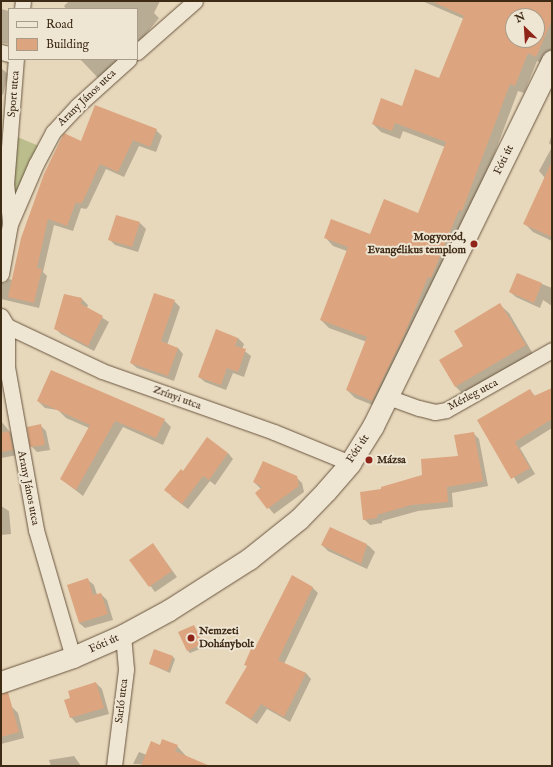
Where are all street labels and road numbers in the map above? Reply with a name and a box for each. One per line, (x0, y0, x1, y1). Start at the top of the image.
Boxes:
street label: Arany János utca (55, 67, 119, 129)
street label: Sport utca (5, 70, 23, 118)
street label: Fóti út (491, 143, 517, 177)
street label: Mérleg utca (446, 376, 500, 414)
street label: Zrínyi utca (151, 383, 203, 413)
street label: Fóti út (344, 432, 372, 466)
street label: Arany János utca (14, 450, 42, 526)
street label: Fóti út (87, 632, 121, 656)
street label: Sarló utca (113, 678, 131, 724)

